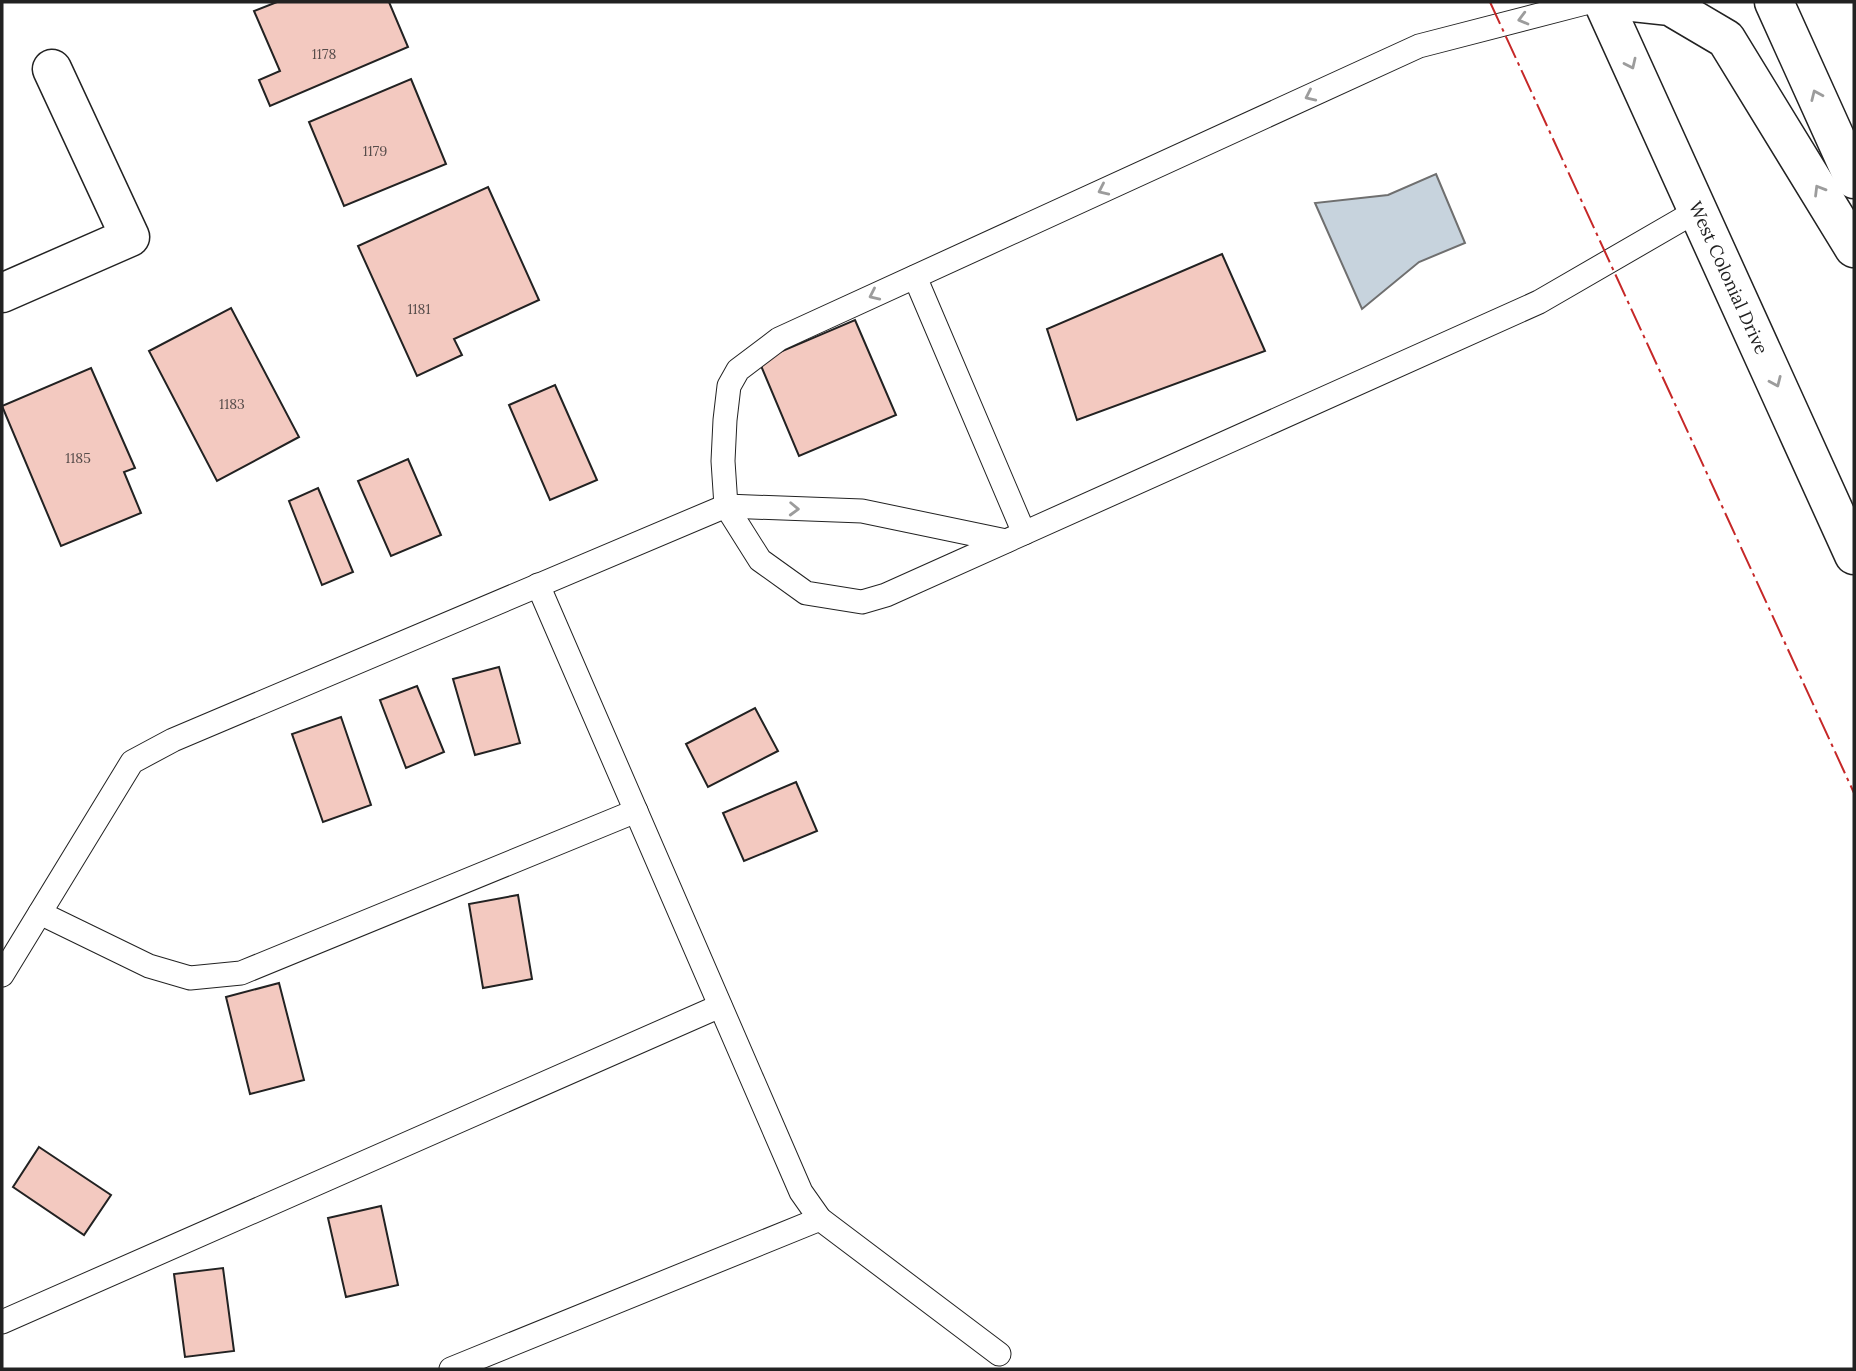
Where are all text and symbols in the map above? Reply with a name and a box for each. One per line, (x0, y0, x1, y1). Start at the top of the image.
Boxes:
one-way arrow (1518, 11, 1530, 25)
house number: 1178 (312, 45, 336, 63)
one-way arrow (1623, 57, 1637, 69)
one-way arrow (1305, 88, 1317, 102)
one-way arrow (1810, 89, 1824, 102)
house number: 1179 (363, 142, 387, 160)
one-way arrow (1098, 182, 1110, 196)
one-way arrow (1814, 185, 1827, 198)
street label: West Colonial Drive (1684, 198, 1773, 358)
one-way arrow (869, 287, 881, 301)
house number: 1181 (407, 300, 431, 318)
one-way arrow (1768, 375, 1782, 388)
house number: 1183 (219, 395, 245, 413)
house number: 1185 (65, 449, 91, 467)
one-way arrow (789, 501, 800, 516)

